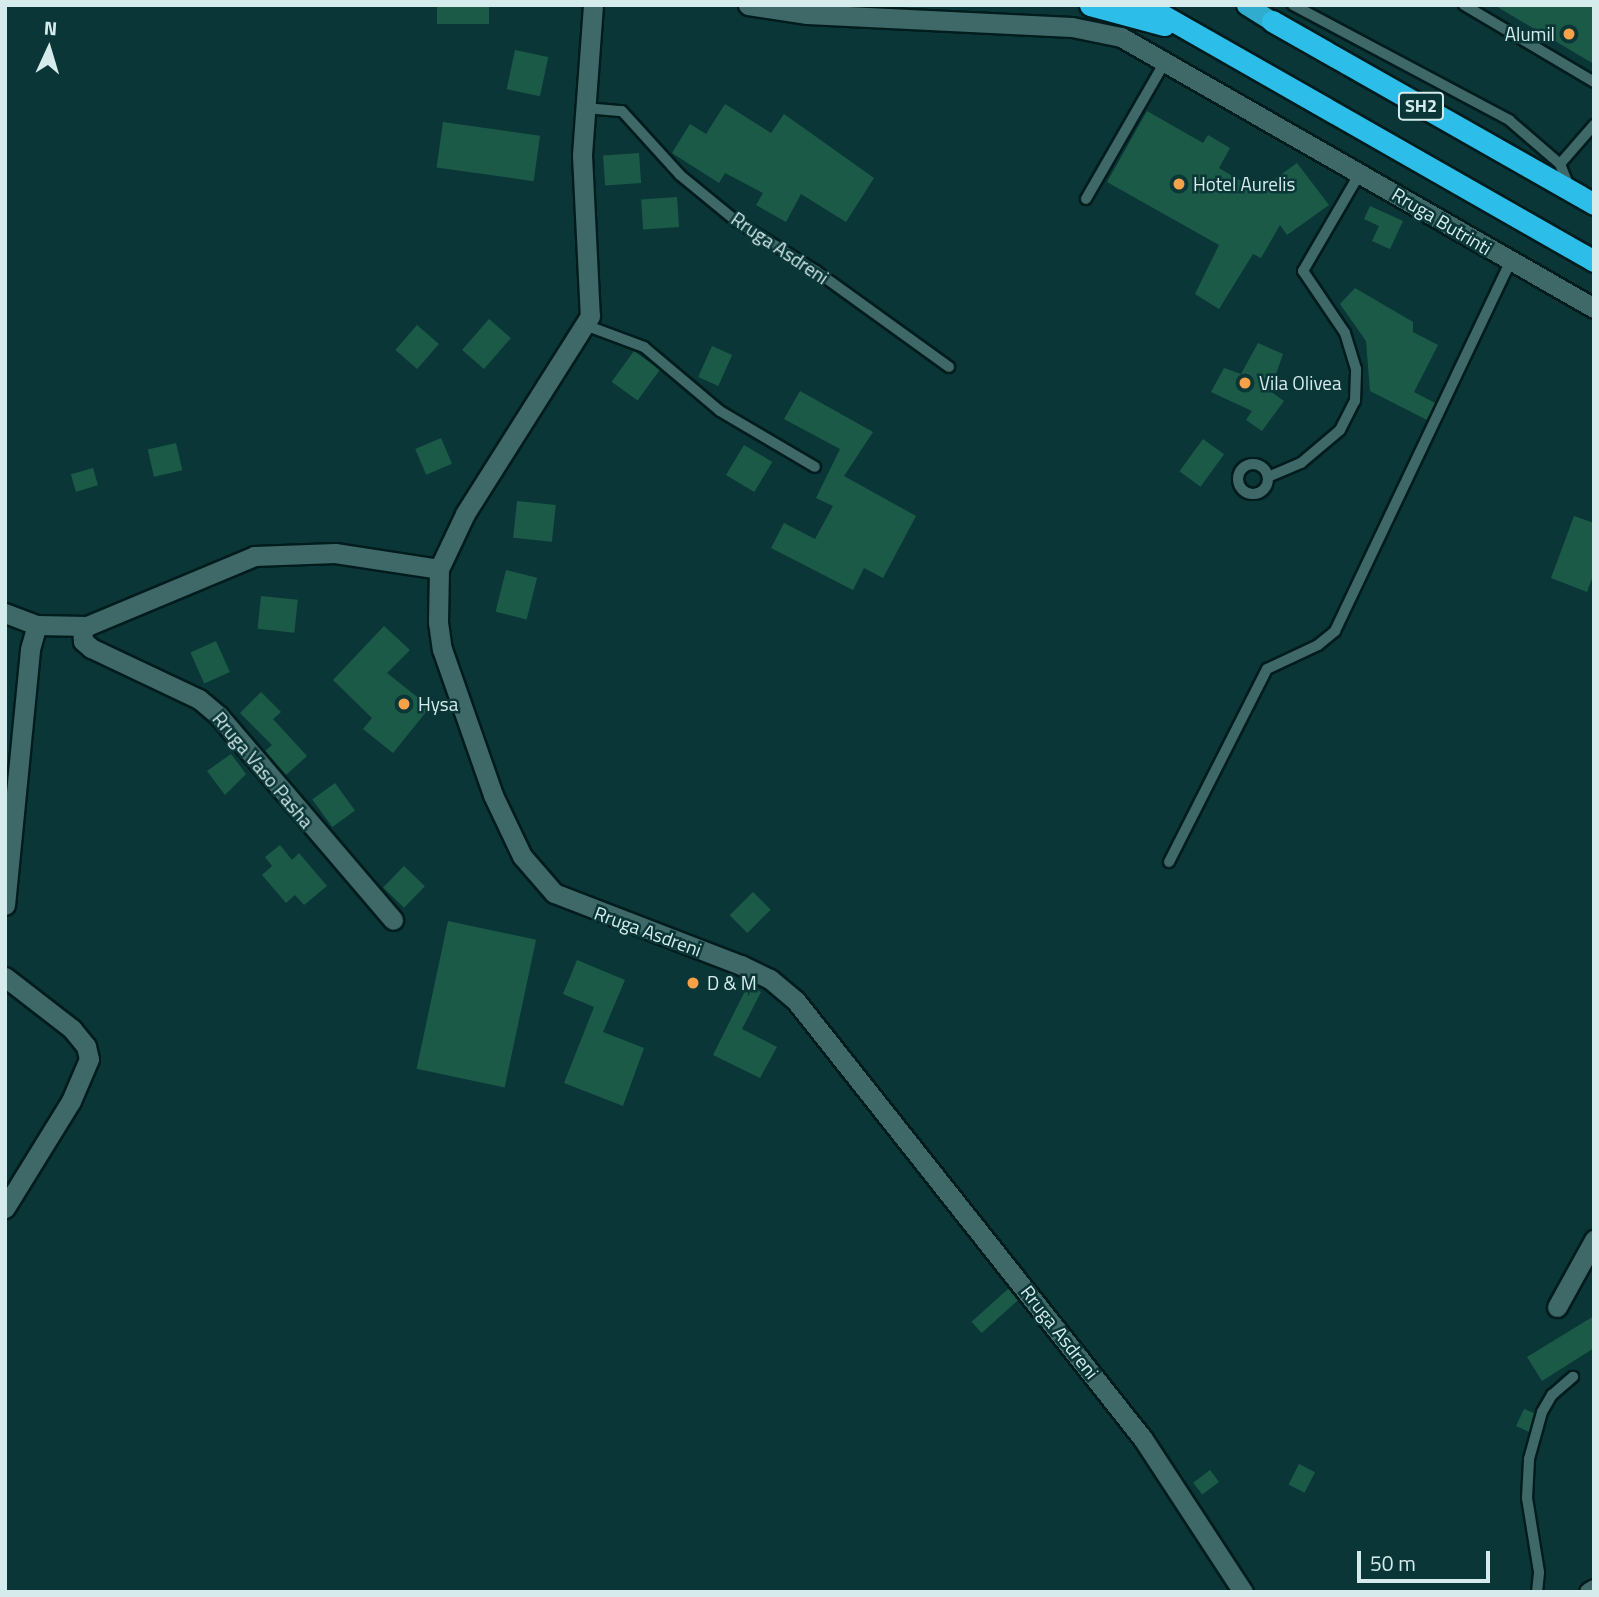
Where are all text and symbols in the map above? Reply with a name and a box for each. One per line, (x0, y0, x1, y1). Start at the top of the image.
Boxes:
text: N (43, 13, 58, 42)
north arrow (14, 14, 84, 84)
place label: Alumil (1505, 23, 1555, 45)
marker: Alumil (1561, 26, 1577, 42)
road number: SH2 (1396, 92, 1446, 120)
place label: Hotel Aurelis (1193, 173, 1295, 195)
marker: Hotel Aurelis (1171, 176, 1187, 192)
street label: Rruga Butrinti (1388, 182, 1496, 260)
street label: Rruga Asdreni (727, 207, 833, 289)
place label: Vila Olivea (1259, 372, 1341, 394)
marker: Vila Olivea (1237, 375, 1253, 391)
place label: Hysa (418, 693, 458, 715)
marker: Hysa (396, 696, 412, 712)
street label: Rruga Vaso Pasha (208, 707, 318, 833)
street label: Rruga Asdreni (591, 901, 705, 961)
place label: D & M (707, 972, 757, 994)
marker: D & M (685, 975, 701, 991)
street label: Rruga Asdreni (1016, 1281, 1104, 1383)
scale bar (1361, 1538, 1494, 1582)
text: 50 m (1370, 1547, 1416, 1579)

